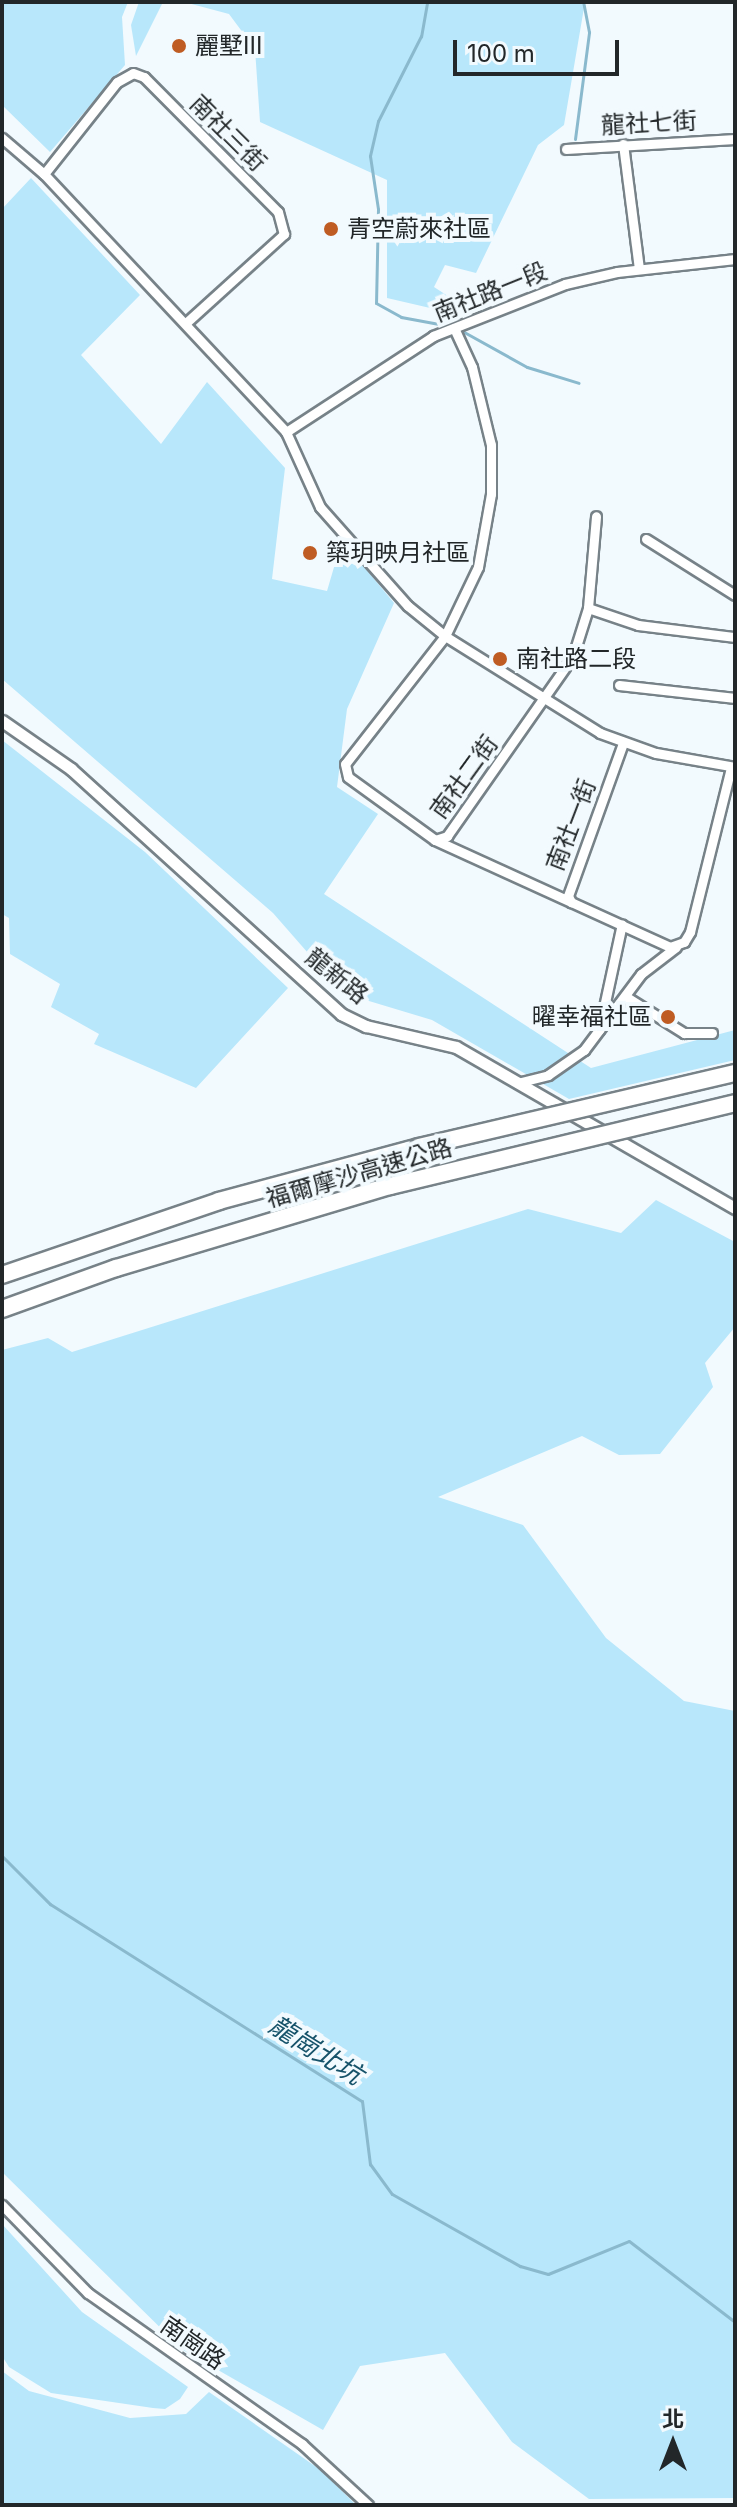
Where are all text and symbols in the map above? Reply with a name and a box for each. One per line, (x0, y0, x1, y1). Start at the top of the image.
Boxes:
scale bar (457, 24, 623, 74)
place label: 麗墅III (195, 32, 262, 60)
marker: 麗墅III (170, 37, 188, 55)
text: 100 m (467, 39, 535, 68)
street label: 南社三街 (184, 89, 272, 177)
street label: 龍社七街 (600, 106, 698, 140)
place label: 青空蔚來社區 (347, 215, 491, 243)
marker: 青空蔚來社區 (322, 220, 340, 238)
street label: 南社路一段 (429, 256, 551, 328)
place label: 築玥映月社區 (326, 539, 470, 567)
marker: 築玥映月社區 (301, 544, 319, 562)
place label: 南社路二段 (516, 645, 636, 673)
marker: 南社路二段 (491, 650, 509, 668)
street label: 南社二街 (424, 730, 504, 824)
street label: 南社一街 (540, 775, 602, 875)
street label: 龍新路 (300, 942, 374, 1010)
place label: 曜幸福社區 (532, 1003, 652, 1031)
marker: 曜幸福社區 (659, 1008, 677, 1026)
street label: 福爾摩沙高速公路 (263, 1133, 455, 1213)
water label: 龍崗北坑 (264, 2009, 368, 2091)
street label: 南崗路 (155, 2311, 231, 2375)
north arrow (633, 2403, 713, 2483)
text: 北 (662, 2406, 684, 2432)

